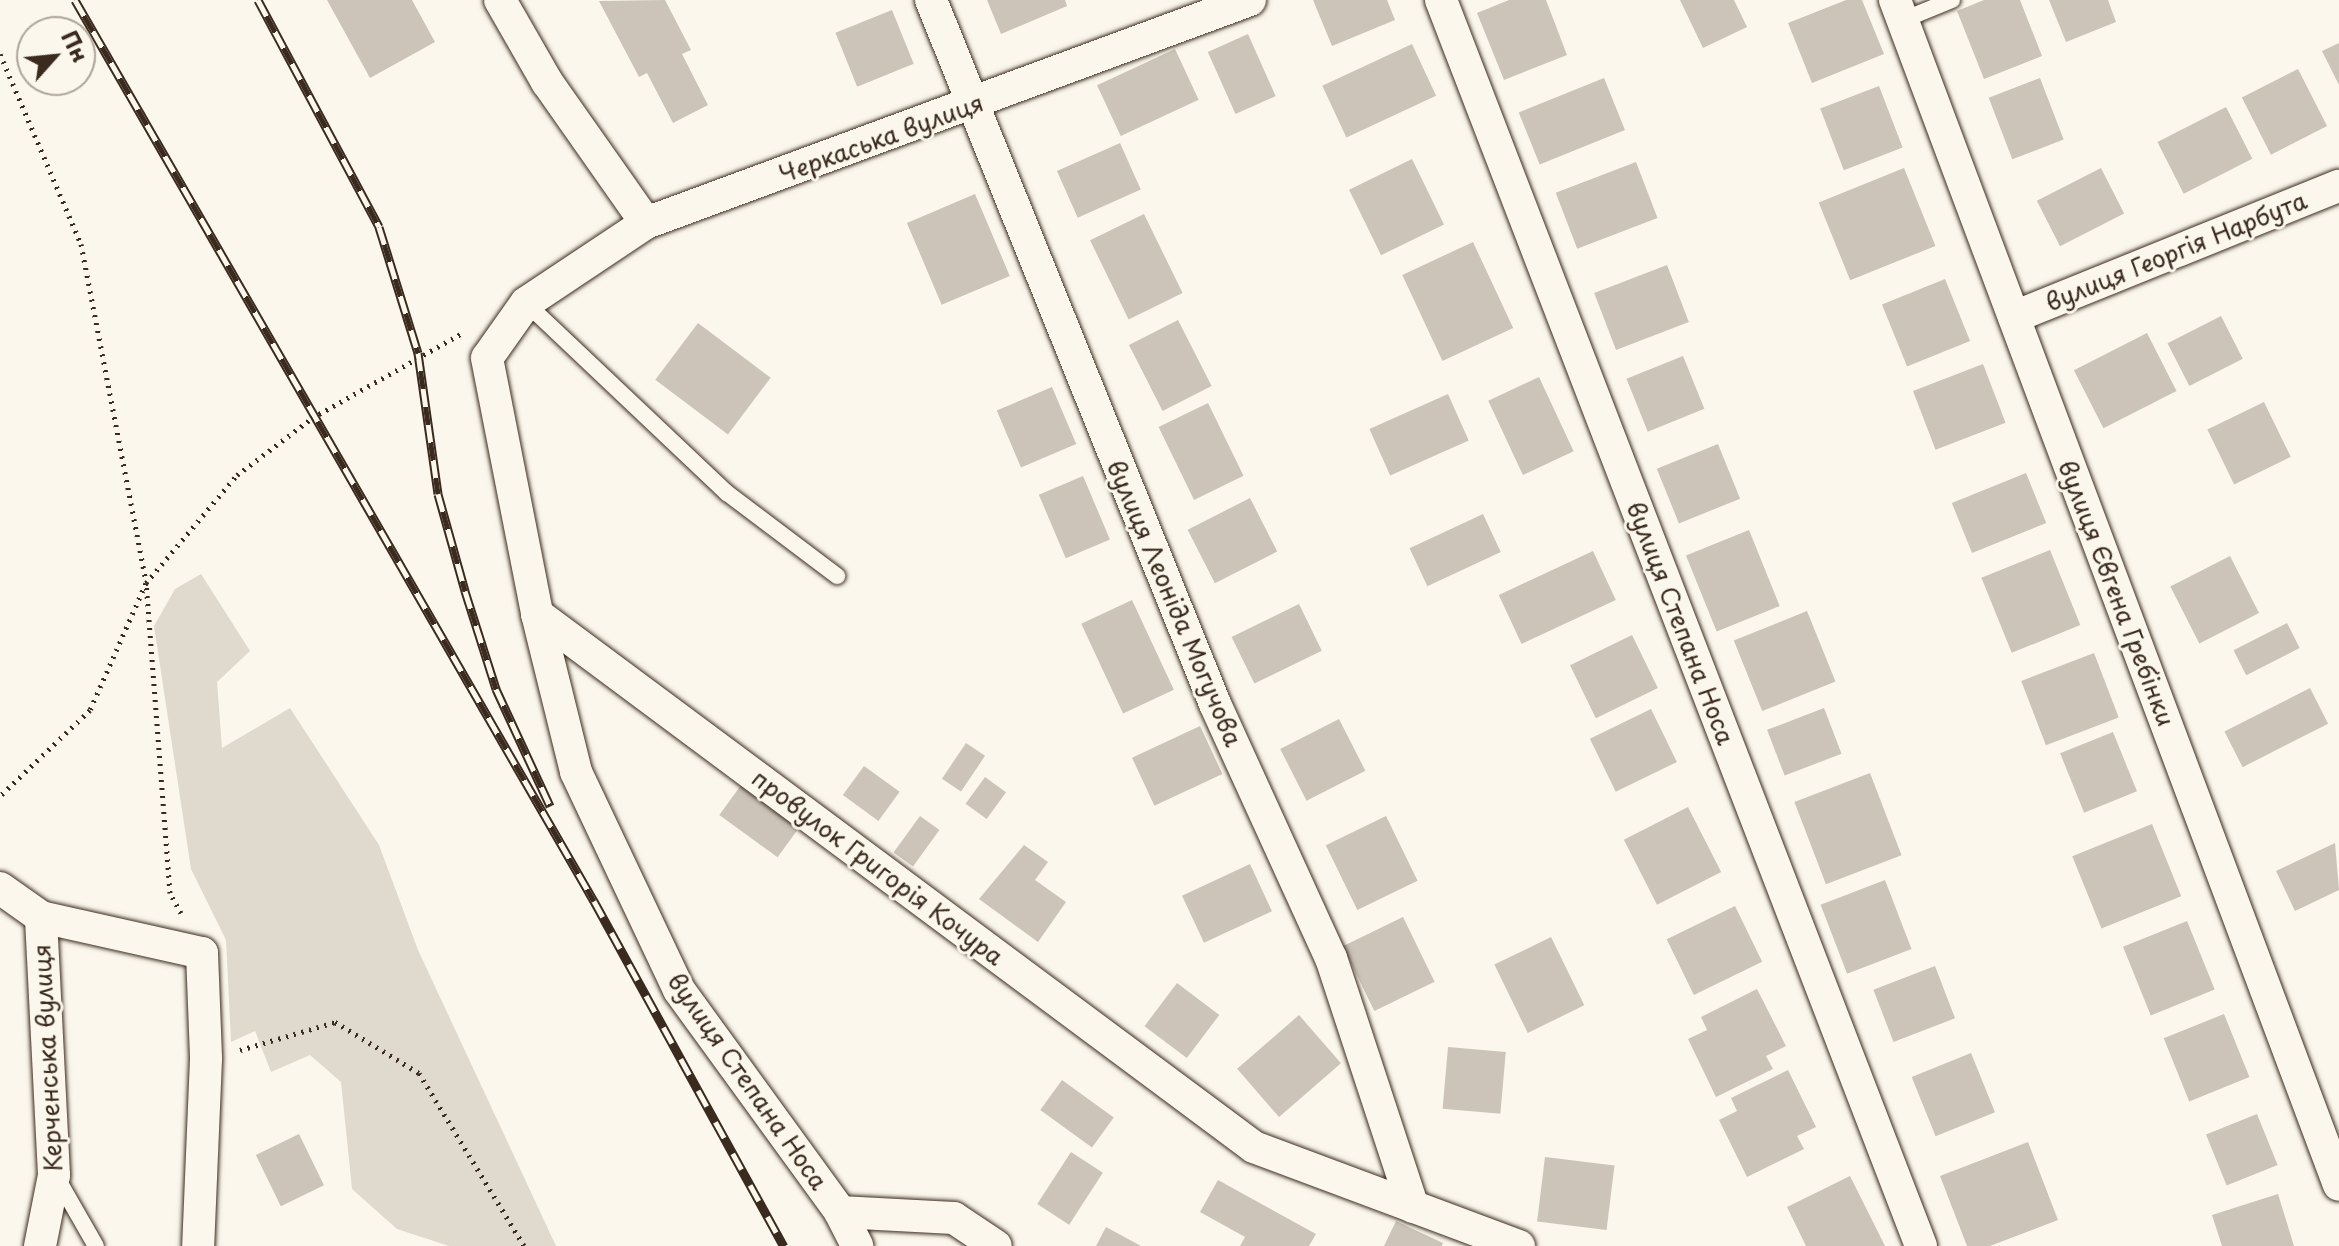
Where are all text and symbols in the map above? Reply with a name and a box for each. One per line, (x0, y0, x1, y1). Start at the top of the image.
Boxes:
north arrow (16, 16, 96, 96)
text: Пн (54, 24, 98, 67)
street label: Черкаська вулиця (774, 87, 988, 189)
street label: вулиця Георгія Нарбута (2041, 185, 2311, 317)
street label: вулиця Леоніда Могучова (1101, 455, 1249, 751)
street label: вулиця Євгена Гребінки (2052, 455, 2182, 731)
street label: вулиця Степана Носа (1621, 497, 1741, 749)
street label: провулок Григорія Кочура (746, 763, 1010, 971)
street label: Керченська вулиця (27, 943, 67, 1173)
street label: вулиця Степана Носа (662, 966, 834, 1196)

